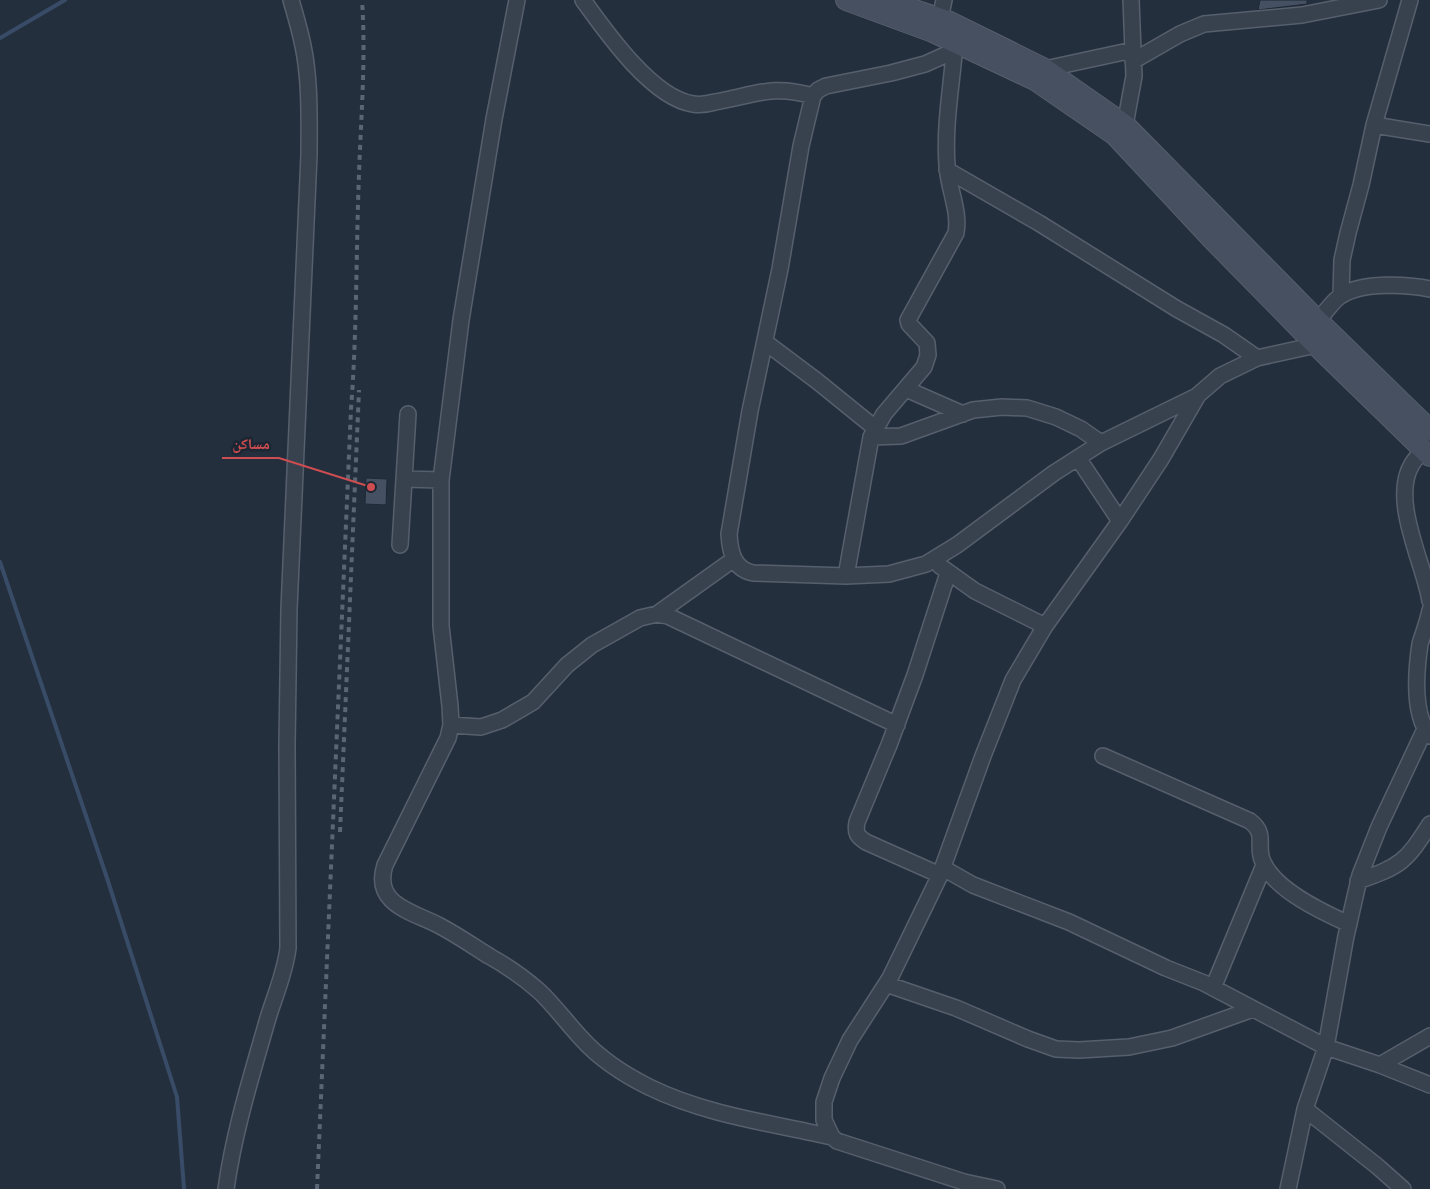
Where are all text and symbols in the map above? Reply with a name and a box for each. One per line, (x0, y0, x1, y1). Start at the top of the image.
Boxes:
callout: مساكن (222, 428, 279, 458)
text: مساكن (232, 435, 270, 453)

